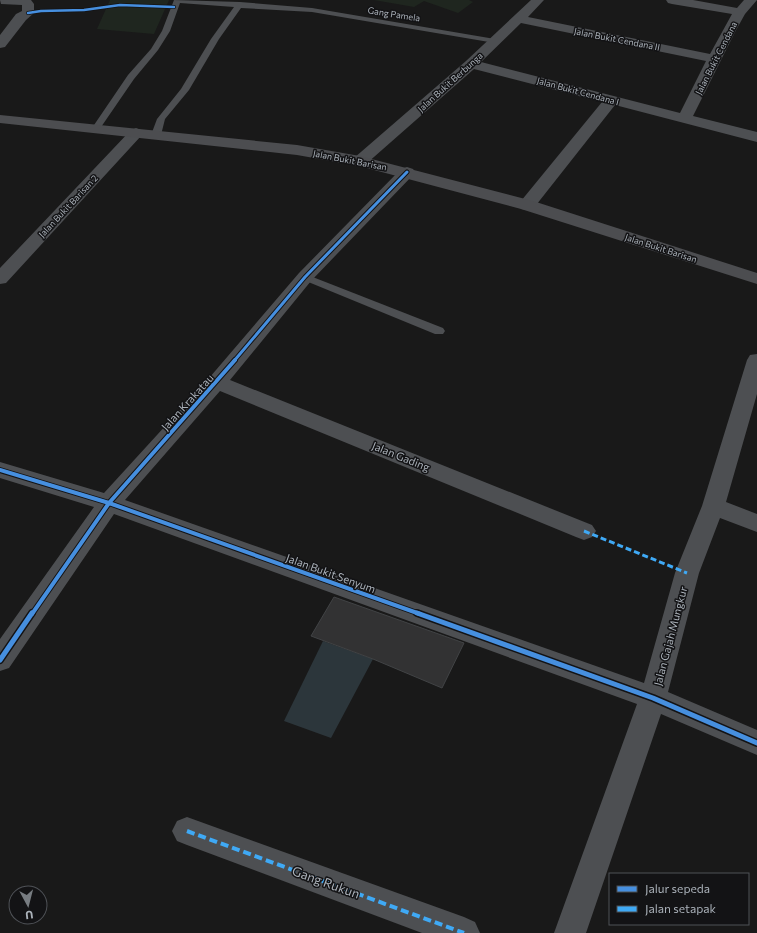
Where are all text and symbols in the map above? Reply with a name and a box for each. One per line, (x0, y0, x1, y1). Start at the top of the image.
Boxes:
street label: Gang Pamela (367, 4, 421, 24)
street label: Jalan Bukit Cendana (693, 19, 739, 96)
street label: Jalan Bukit Cendana II (573, 25, 661, 53)
street label: Jalan Bukit Berbunga (415, 50, 485, 114)
street label: Jalan Bukit Cendana I (536, 75, 620, 107)
street label: Jalan Bukit Barisan (312, 147, 388, 173)
street label: Jalan Bukit Barisan 2 (36, 172, 100, 240)
street label: Jalan Bukit Barisan (624, 231, 698, 265)
street label: Jalan Krakatau (158, 371, 216, 434)
street label: Jalan Gading (370, 439, 432, 474)
street label: Jalan Bukit Senyum (284, 551, 378, 596)
street label: Jalan Gajah Mungkur (651, 584, 691, 687)
street label: Gang Rukun (290, 862, 362, 902)
legend (609, 873, 749, 925)
text: Jalur sepeda (645, 881, 710, 896)
north arrow (8, 885, 48, 925)
text: Jalan setapak (645, 901, 717, 916)
text: U (25, 908, 34, 922)

